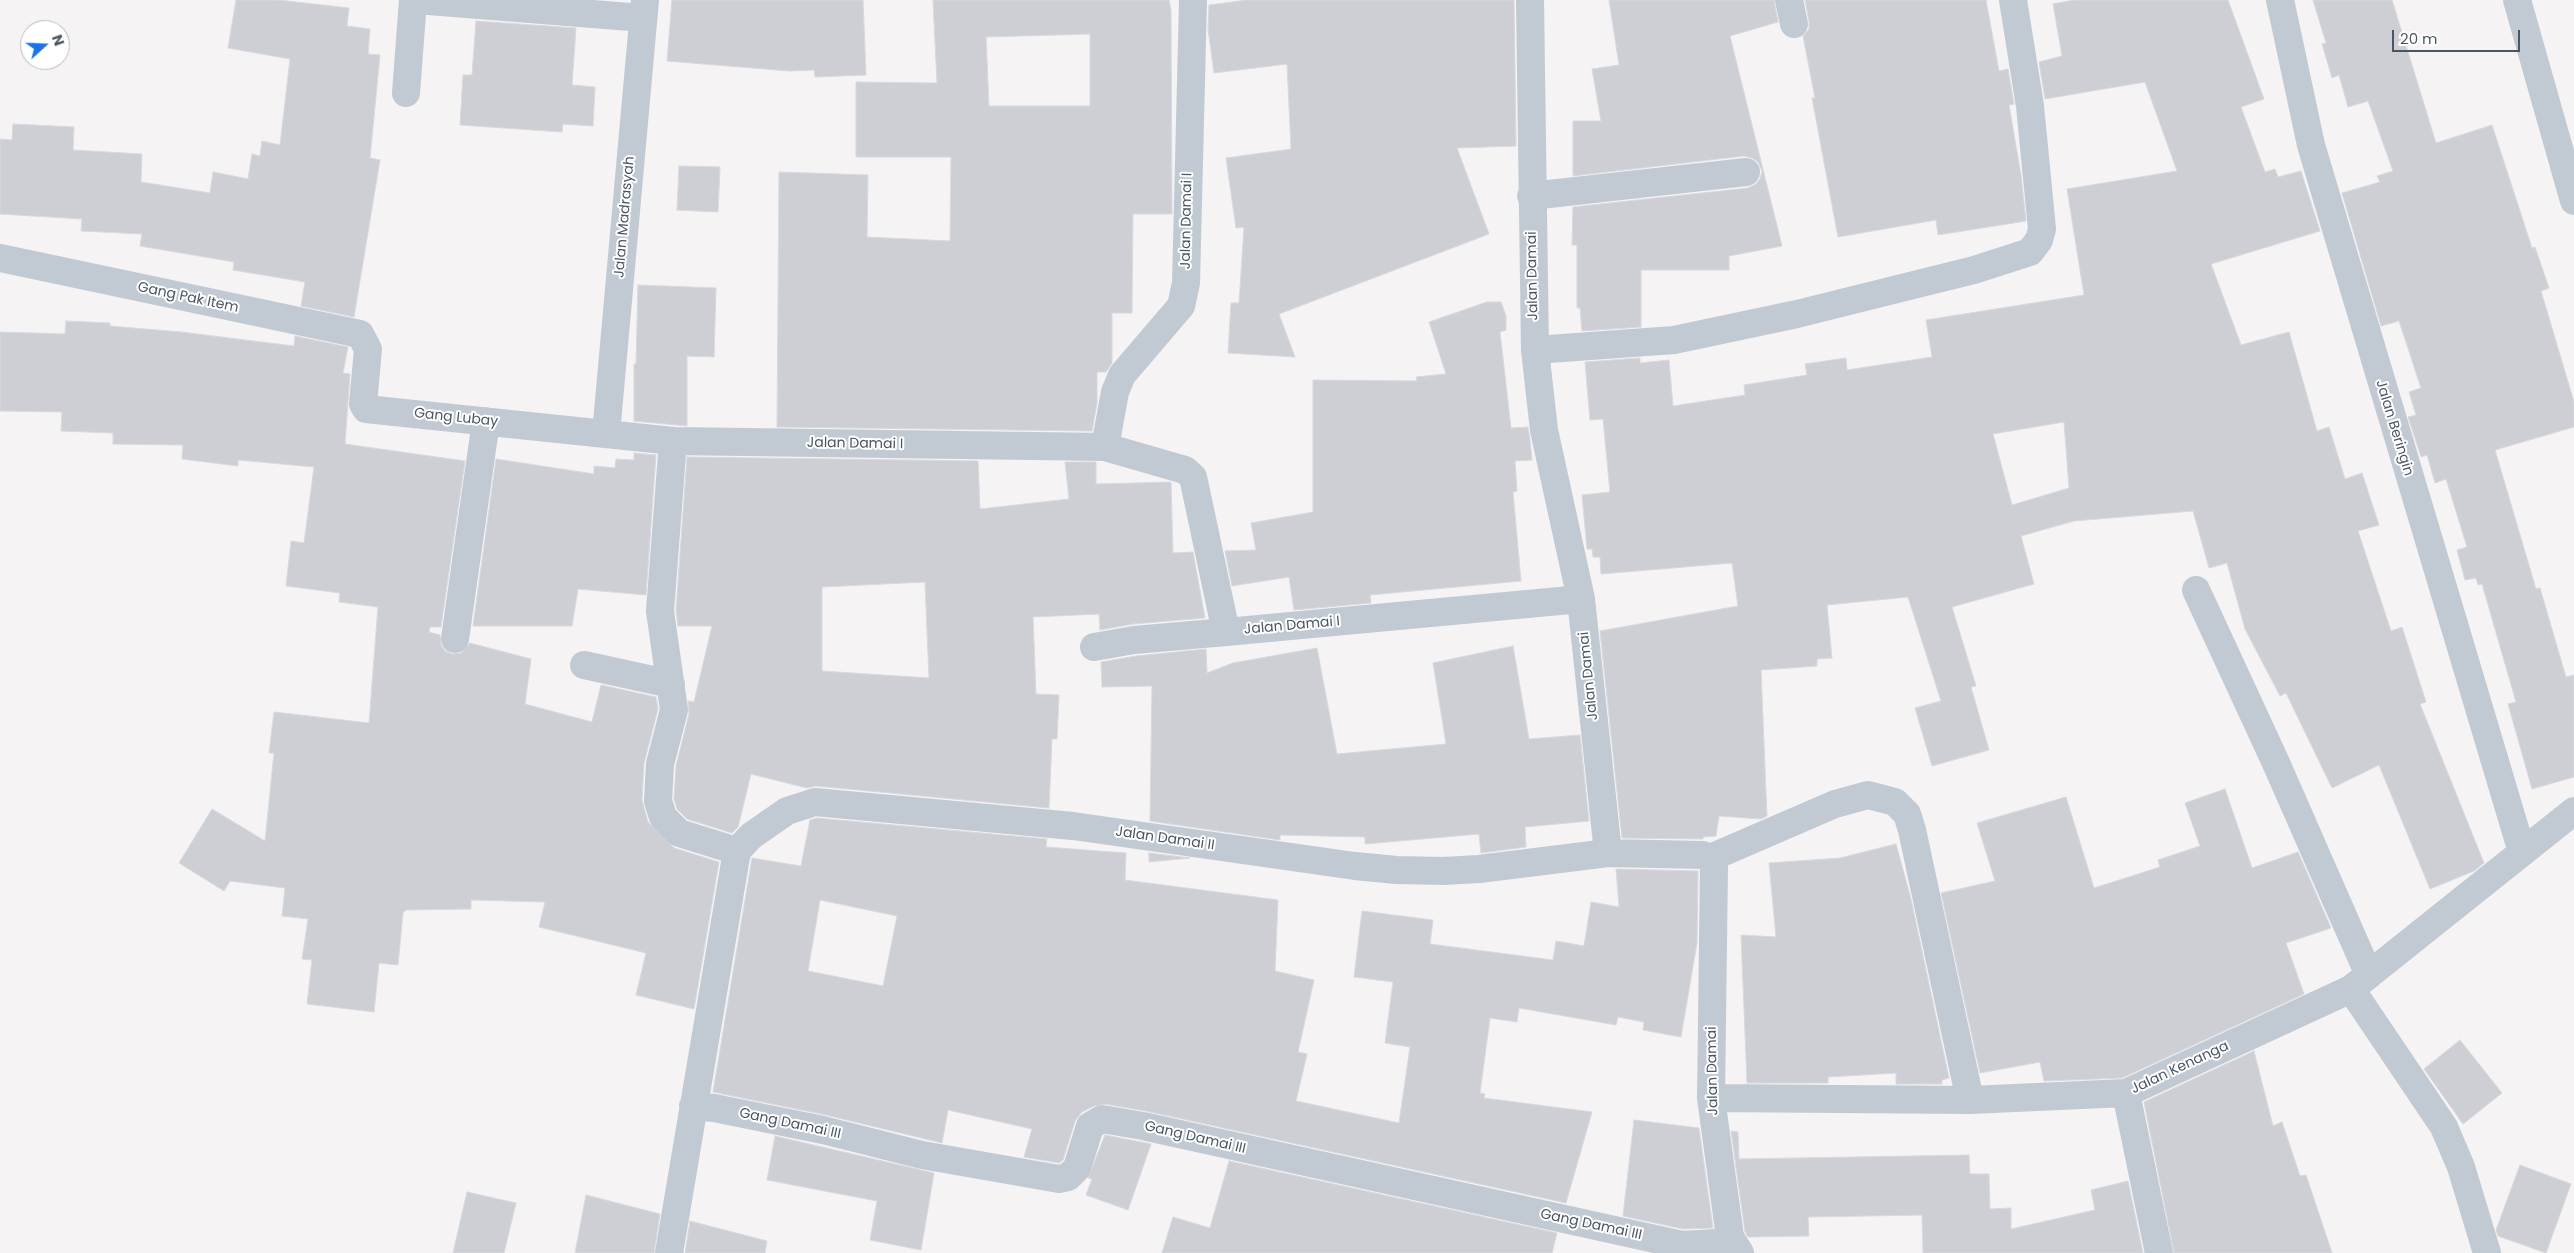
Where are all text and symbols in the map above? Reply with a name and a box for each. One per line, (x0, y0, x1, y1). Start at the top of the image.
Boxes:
north arrow (20, 20, 70, 70)
scale bar (2394, 20, 2522, 52)
text: 20 m (2400, 28, 2438, 49)
text: N (47, 32, 69, 49)
street label: Jalan Madrasyah (611, 156, 639, 278)
street label: Jalan Damai I (1178, 173, 1196, 269)
street label: Jalan Damai (1524, 231, 1542, 321)
street label: Gang Pak Item (136, 279, 240, 317)
street label: Jalan Beringin (2371, 378, 2417, 478)
street label: Gang Lubay (413, 405, 499, 431)
street label: Jalan Damai I (807, 435, 903, 453)
street label: Jalan Damai I (1243, 613, 1341, 639)
street label: Jalan Damai (1576, 631, 1602, 721)
street label: Jalan Damai II (1114, 824, 1216, 854)
street label: Jalan Damai (1704, 1026, 1722, 1116)
street label: Jalan Kenanga (2128, 1038, 2232, 1098)
street label: Gang Damai III (738, 1105, 842, 1143)
street label: Gang Damai III (1143, 1118, 1247, 1158)
street label: Gang Damai III (1539, 1206, 1643, 1244)

